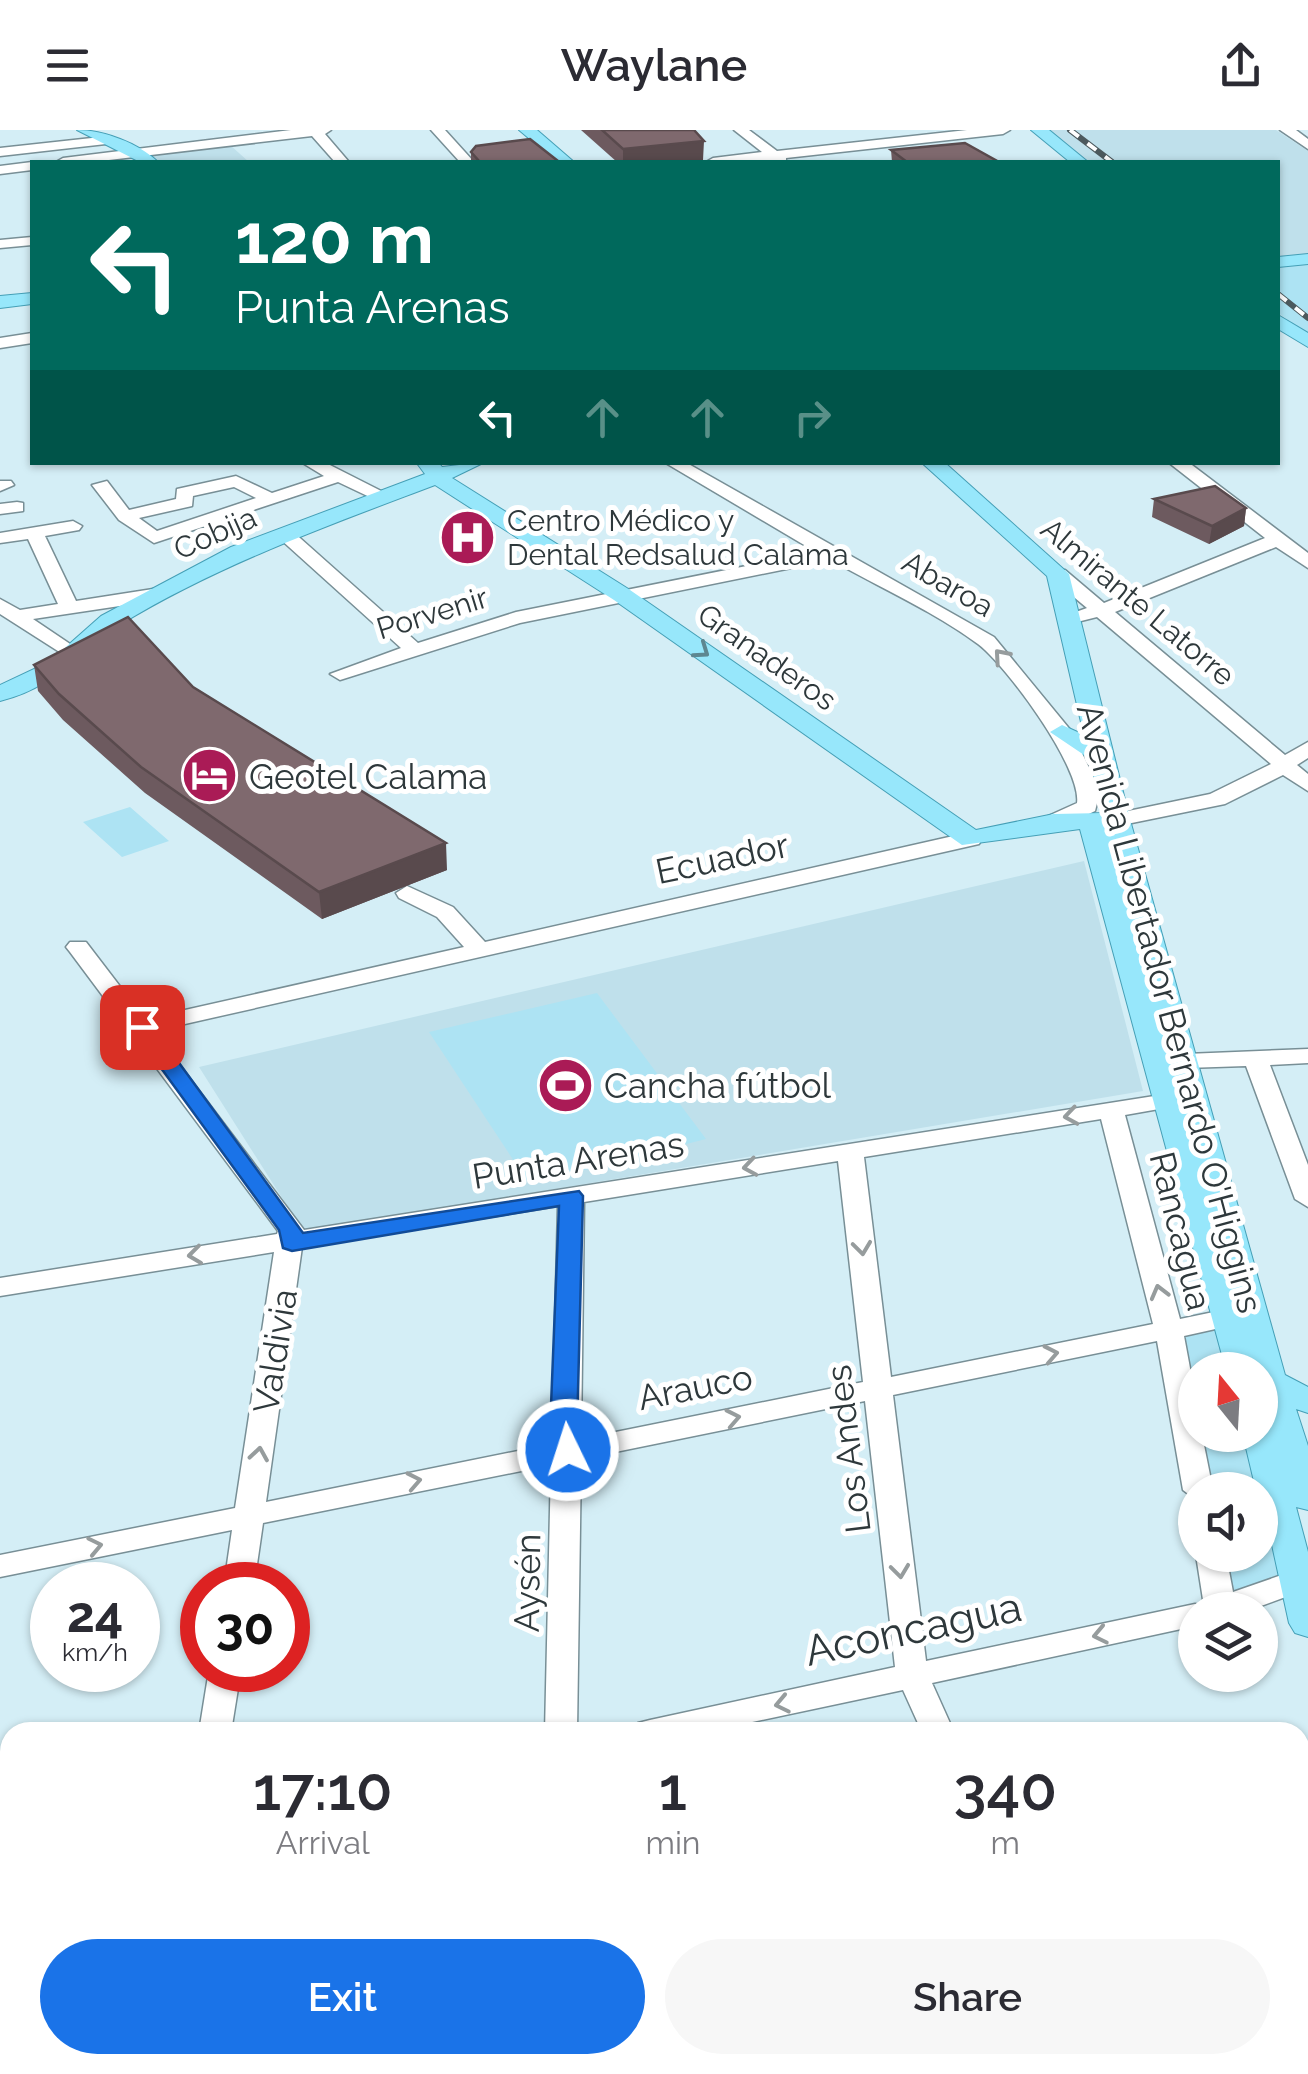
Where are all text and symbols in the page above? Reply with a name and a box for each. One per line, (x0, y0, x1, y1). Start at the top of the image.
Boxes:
icon: menu (40, 38, 95, 93)
icon: share (1213, 38, 1268, 93)
text: Waylane (561, 39, 747, 92)
text: 120 m (235, 197, 434, 279)
icon: left (70, 200, 200, 330)
text: Punta Arenas (235, 281, 510, 334)
icon: left (470, 390, 525, 445)
icon: ahead (575, 390, 630, 445)
icon: ahead (680, 390, 735, 445)
icon: right (785, 390, 840, 445)
street label: Cobija (168, 499, 262, 567)
place label: Centro Médico y Dental Redsalud Calama (507, 503, 849, 572)
hospital icon: Centro Médico y Dental Redsalud Calama (438, 507, 498, 567)
street label: Almirante Latorre (1034, 511, 1242, 693)
street label: Abaroa (896, 544, 1000, 624)
street label: Porvenir (372, 579, 492, 646)
street label: Granaderos (691, 597, 843, 717)
one-way arrow (691, 639, 709, 657)
one-way arrow (994, 649, 1012, 668)
street label: Avenida Libertador Bernardo O'Higgins (1069, 699, 1271, 1317)
hotel icon: Geotel Calama (180, 746, 240, 806)
place label: Geotel Calama (249, 756, 487, 797)
street label: Ecuador (652, 824, 792, 892)
pin (100, 985, 185, 1070)
icon: arrive (115, 1000, 170, 1055)
sports icon: Cancha fútbol (535, 1055, 595, 1115)
place label: Cancha fútbol (604, 1065, 832, 1106)
one-way arrow (1062, 1105, 1079, 1126)
street label: Punta Arenas (469, 1123, 687, 1197)
street label: Rancagua (1142, 1148, 1220, 1314)
one-way arrow (741, 1156, 758, 1177)
one-way arrow (851, 1240, 872, 1256)
one-way arrow (187, 1244, 203, 1265)
one-way arrow (1149, 1283, 1170, 1301)
street label: Valdivia (245, 1286, 305, 1416)
one-way arrow (1043, 1345, 1060, 1366)
north arrow (1178, 1352, 1278, 1452)
map controls (1178, 1352, 1278, 1692)
street label: Arauco (634, 1356, 756, 1418)
street label: Los Andes (817, 1363, 879, 1535)
position arrow (516, 1398, 620, 1502)
one-way arrow (724, 1409, 741, 1430)
one-way arrow (248, 1446, 269, 1462)
one-way arrow (405, 1471, 422, 1492)
button: sound (1178, 1472, 1278, 1572)
street label: Aysén (506, 1533, 548, 1633)
one-way arrow (86, 1536, 103, 1557)
speed limit sign: 30 (180, 1562, 310, 1692)
one-way arrow (889, 1563, 910, 1579)
street label: Aconcagua (800, 1582, 1026, 1676)
text: 24 (67, 1585, 123, 1644)
button: layers (1178, 1592, 1278, 1692)
one-way arrow (1092, 1624, 1109, 1645)
text: km/h (62, 1637, 128, 1667)
one-way arrow (774, 1692, 791, 1713)
text: 17:10 (253, 1754, 393, 1824)
text: 1 (659, 1754, 687, 1824)
text: 340 (953, 1754, 1057, 1824)
text: Arrival (276, 1824, 370, 1861)
text: min (645, 1824, 701, 1861)
text: m (991, 1824, 1020, 1861)
button: Exit (40, 1939, 645, 2054)
button: Share (665, 1939, 1270, 2054)

